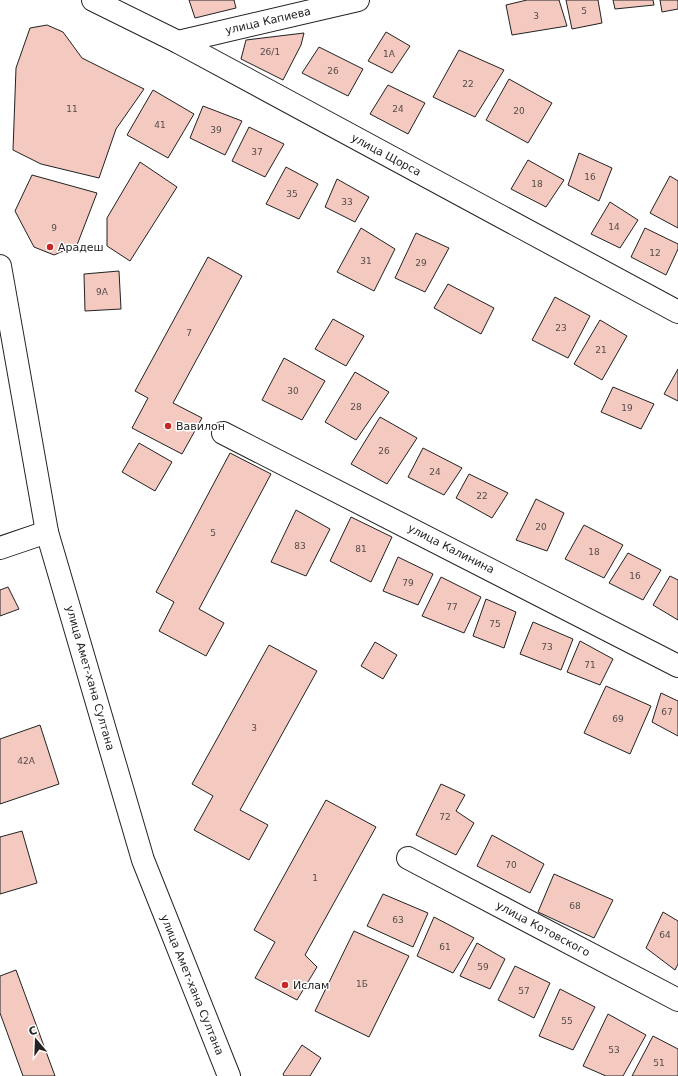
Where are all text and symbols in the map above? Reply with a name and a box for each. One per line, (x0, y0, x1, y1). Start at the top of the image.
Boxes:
street label: улица Капиева (224, 5, 312, 37)
house number: 5 (581, 6, 587, 16)
house number: 3 (533, 11, 539, 21)
house number: 26/1 (260, 47, 280, 57)
house number: 1А (383, 49, 396, 59)
house number: 26 (327, 66, 339, 76)
house number: 22 (462, 79, 474, 89)
house number: 11 (66, 104, 78, 114)
house number: 24 (392, 104, 404, 114)
house number: 20 (513, 106, 525, 116)
house number: 41 (154, 120, 166, 130)
house number: 39 (210, 125, 222, 135)
street label: улица Щорса (349, 131, 423, 179)
house number: 37 (251, 147, 263, 157)
house number: 16 (584, 172, 596, 182)
house number: 18 (531, 179, 543, 189)
house number: 35 (286, 189, 298, 199)
house number: 33 (341, 197, 353, 207)
house number: 14 (608, 222, 620, 232)
house number: 9 (51, 223, 57, 233)
place label: Арадеш (58, 241, 104, 254)
marker: Арадеш (45, 242, 55, 252)
house number: 12 (649, 248, 661, 258)
house number: 31 (360, 256, 372, 266)
house number: 29 (415, 258, 427, 268)
house number: 9А (96, 287, 109, 297)
house number: 23 (555, 323, 567, 333)
house number: 7 (186, 328, 192, 338)
house number: 21 (595, 345, 607, 355)
house number: 30 (287, 386, 299, 396)
house number: 28 (350, 402, 362, 412)
house number: 19 (621, 403, 633, 413)
place label: Вавилон (176, 420, 225, 433)
marker: Вавилон (163, 421, 173, 431)
house number: 26 (378, 446, 390, 456)
house number: 24 (429, 467, 441, 477)
house number: 22 (476, 491, 488, 501)
street label: улица Калинина (406, 522, 496, 576)
house number: 20 (535, 522, 547, 532)
house number: 5 (210, 528, 216, 538)
house number: 83 (294, 541, 306, 551)
house number: 81 (355, 544, 367, 554)
house number: 18 (588, 547, 600, 557)
house number: 16 (629, 571, 641, 581)
house number: 79 (402, 578, 414, 588)
house number: 77 (446, 602, 458, 612)
street label: улица Амет-хана Султана (63, 604, 117, 752)
house number: 75 (489, 619, 501, 629)
house number: 73 (541, 642, 553, 652)
house number: 71 (584, 660, 596, 670)
house number: 67 (661, 707, 673, 717)
house number: 69 (612, 714, 624, 724)
house number: 3 (251, 723, 257, 733)
house number: 42А (17, 756, 36, 766)
house number: 72 (439, 812, 451, 822)
house number: 70 (505, 860, 517, 870)
house number: 1 (312, 873, 318, 883)
street label: улица Котовского (494, 899, 592, 959)
house number: 68 (569, 901, 581, 911)
street label: улица Амет-хана Султана (158, 913, 226, 1057)
house number: 63 (392, 915, 404, 925)
house number: 64 (659, 930, 671, 940)
house number: 61 (439, 942, 451, 952)
house number: 59 (477, 962, 489, 972)
place label: Ислам (293, 979, 329, 992)
house number: 1Б (356, 979, 368, 989)
marker: Ислам (280, 980, 290, 990)
house number: 57 (518, 986, 530, 996)
house number: 55 (561, 1016, 573, 1026)
north arrow (16, 1020, 56, 1060)
text: С (27, 1024, 39, 1038)
house number: 53 (608, 1045, 620, 1055)
house number: 51 (653, 1058, 665, 1068)

